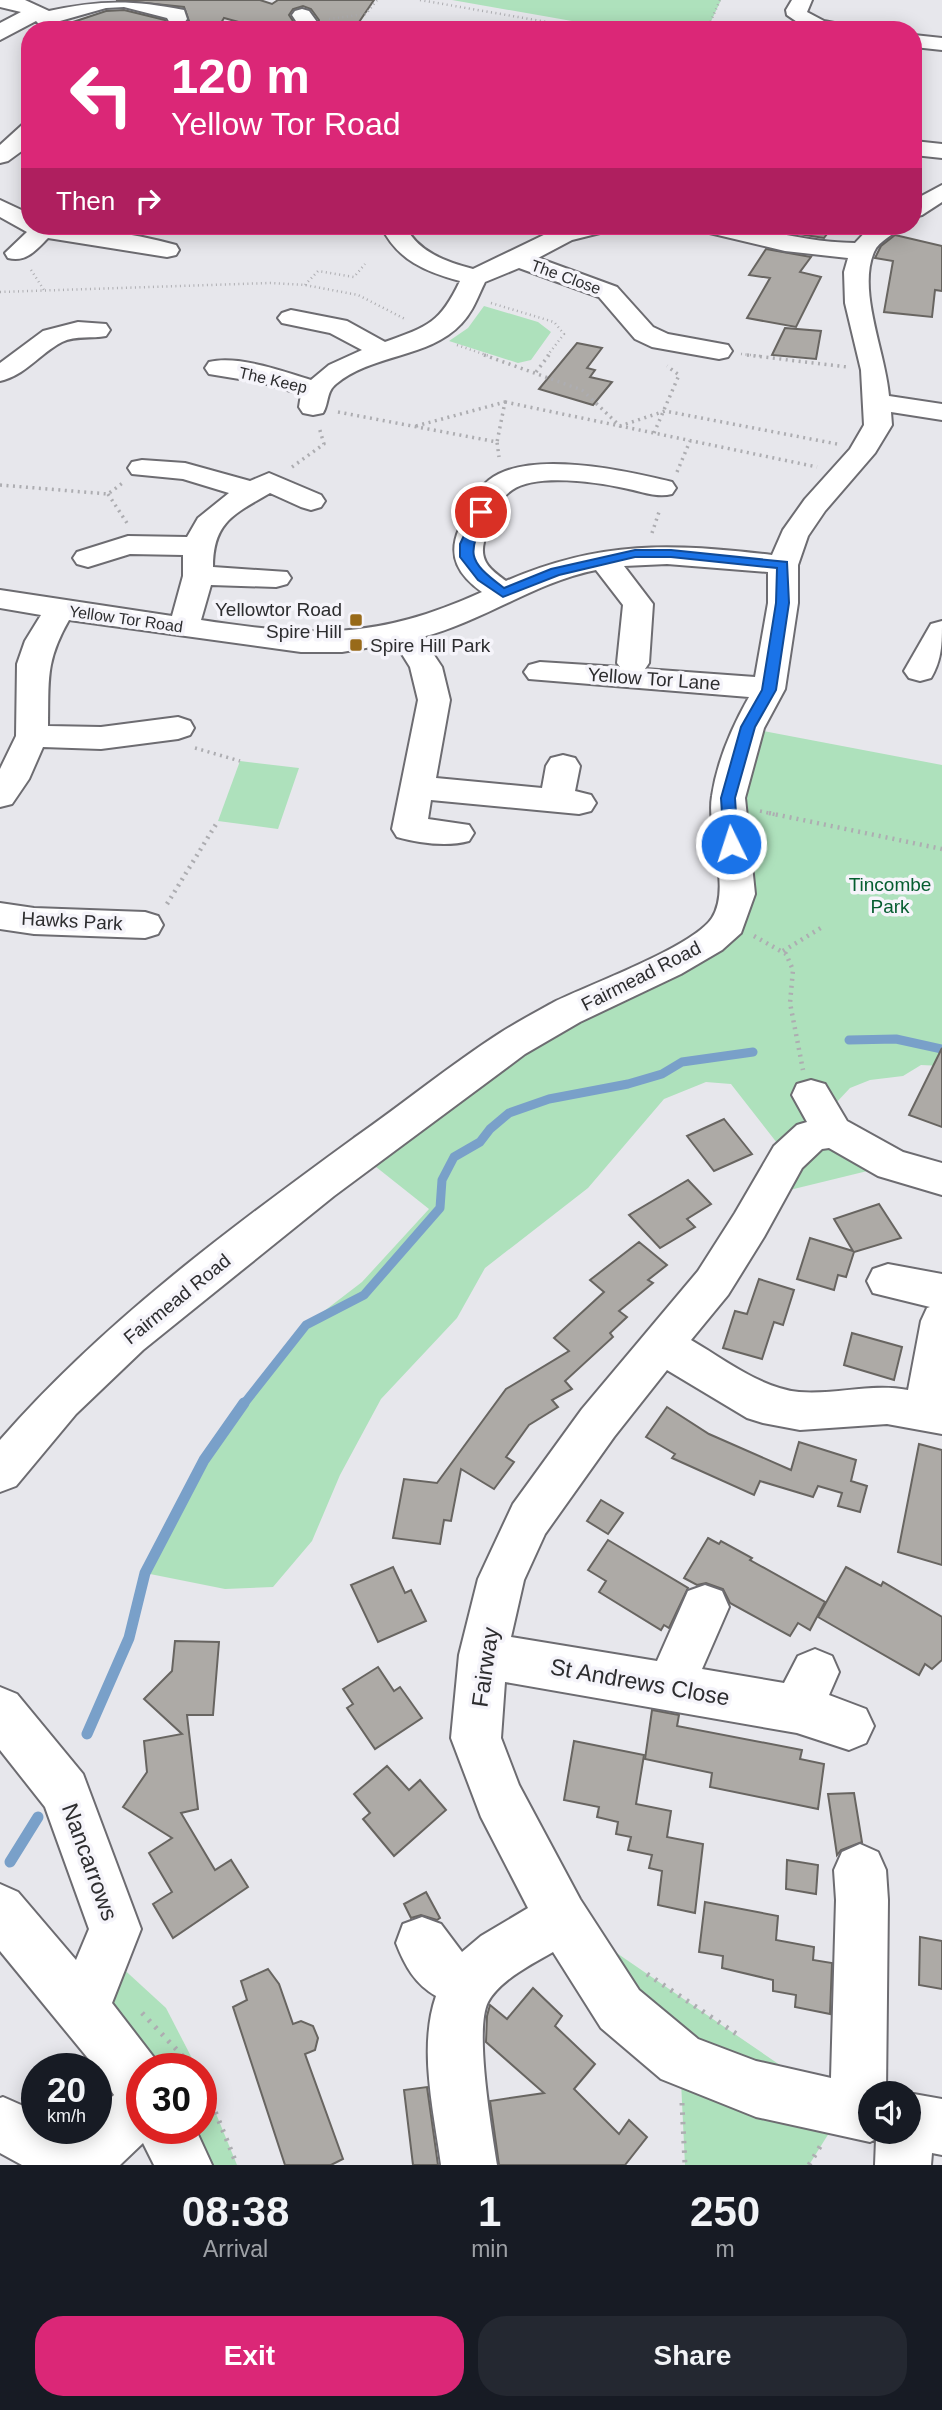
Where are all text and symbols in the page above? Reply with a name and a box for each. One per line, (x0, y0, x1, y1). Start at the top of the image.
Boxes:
icon: left (56, 49, 147, 140)
text: 120 m (171, 49, 310, 103)
text: Yellow Tor Road (171, 106, 400, 142)
icon: right (129, 182, 167, 220)
text: Then (56, 186, 115, 216)
street label: The Close (529, 257, 603, 297)
street label: The Keep (237, 364, 309, 396)
pin (451, 482, 511, 542)
icon: arrive (462, 493, 500, 531)
place label: Yellowtor Road Spire Hill (215, 599, 342, 642)
street label: Yellow Tor Road (68, 603, 184, 635)
marker: Yellowtor Road Spire Hill (348, 612, 364, 628)
place label: Spire Hill Park (370, 635, 491, 656)
marker: Spire Hill Park (348, 637, 364, 653)
street label: Yellow Tor Lane (587, 664, 721, 694)
position arrow (694, 807, 768, 881)
park label: Tincombe Park (849, 874, 931, 917)
street label: Hawks Park (21, 908, 124, 934)
street label: Fairmead Road (578, 937, 704, 1015)
street label: Fairmead Road (120, 1250, 234, 1348)
street label: Fairway (467, 1625, 504, 1709)
street label: St Andrews Close (548, 1653, 732, 1711)
street label: Nancarrows (57, 1800, 123, 1924)
speed limit sign: 30 (126, 2053, 217, 2144)
text: 20 (47, 2070, 86, 2109)
map controls (858, 2081, 921, 2144)
button: sound (858, 2081, 921, 2144)
text: km/h (47, 2106, 86, 2126)
text: 08:38 (182, 2188, 289, 2235)
text: 1 (478, 2188, 501, 2235)
text: 250 (690, 2188, 760, 2235)
text: Arrival (203, 2236, 268, 2262)
text: min (471, 2236, 508, 2262)
text: m (716, 2236, 735, 2262)
button: Exit (35, 2316, 464, 2396)
button: Share (478, 2316, 907, 2396)

